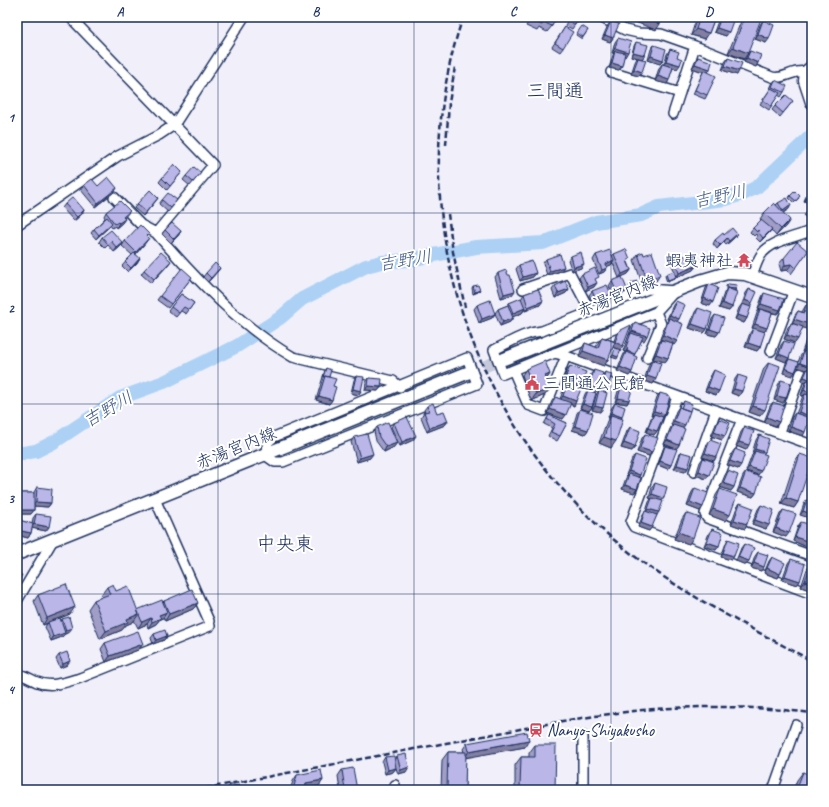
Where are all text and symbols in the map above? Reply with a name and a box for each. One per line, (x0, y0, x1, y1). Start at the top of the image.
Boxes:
text: A (117, 4, 125, 20)
text: B (313, 4, 321, 20)
text: C (510, 4, 518, 20)
text: D (705, 4, 714, 20)
district label: 三間通 (526, 79, 584, 103)
text: 1 (8, 110, 16, 126)
water label: 吉野川 (691, 180, 749, 212)
water label: 吉野川 (377, 245, 433, 275)
place label: 蝦夷神社 (665, 250, 733, 271)
temple icon: 蝦夷神社 (736, 252, 752, 268)
street label: 赤湯宮内線 (574, 270, 660, 322)
text: 2 (8, 301, 15, 317)
place label: 三間通公民館 (543, 373, 645, 394)
public building icon: 三間通公民館 (524, 375, 540, 391)
water label: 吉野川 (79, 386, 137, 432)
street label: 赤湯宮内線 (193, 422, 279, 474)
text: 3 (8, 491, 15, 507)
district label: 中央東 (256, 532, 314, 556)
text: 4 (8, 682, 16, 698)
place label: Nanyo-Shiyakusho (547, 720, 655, 741)
station icon: Nanyo-Shiyakusho (528, 722, 544, 738)

